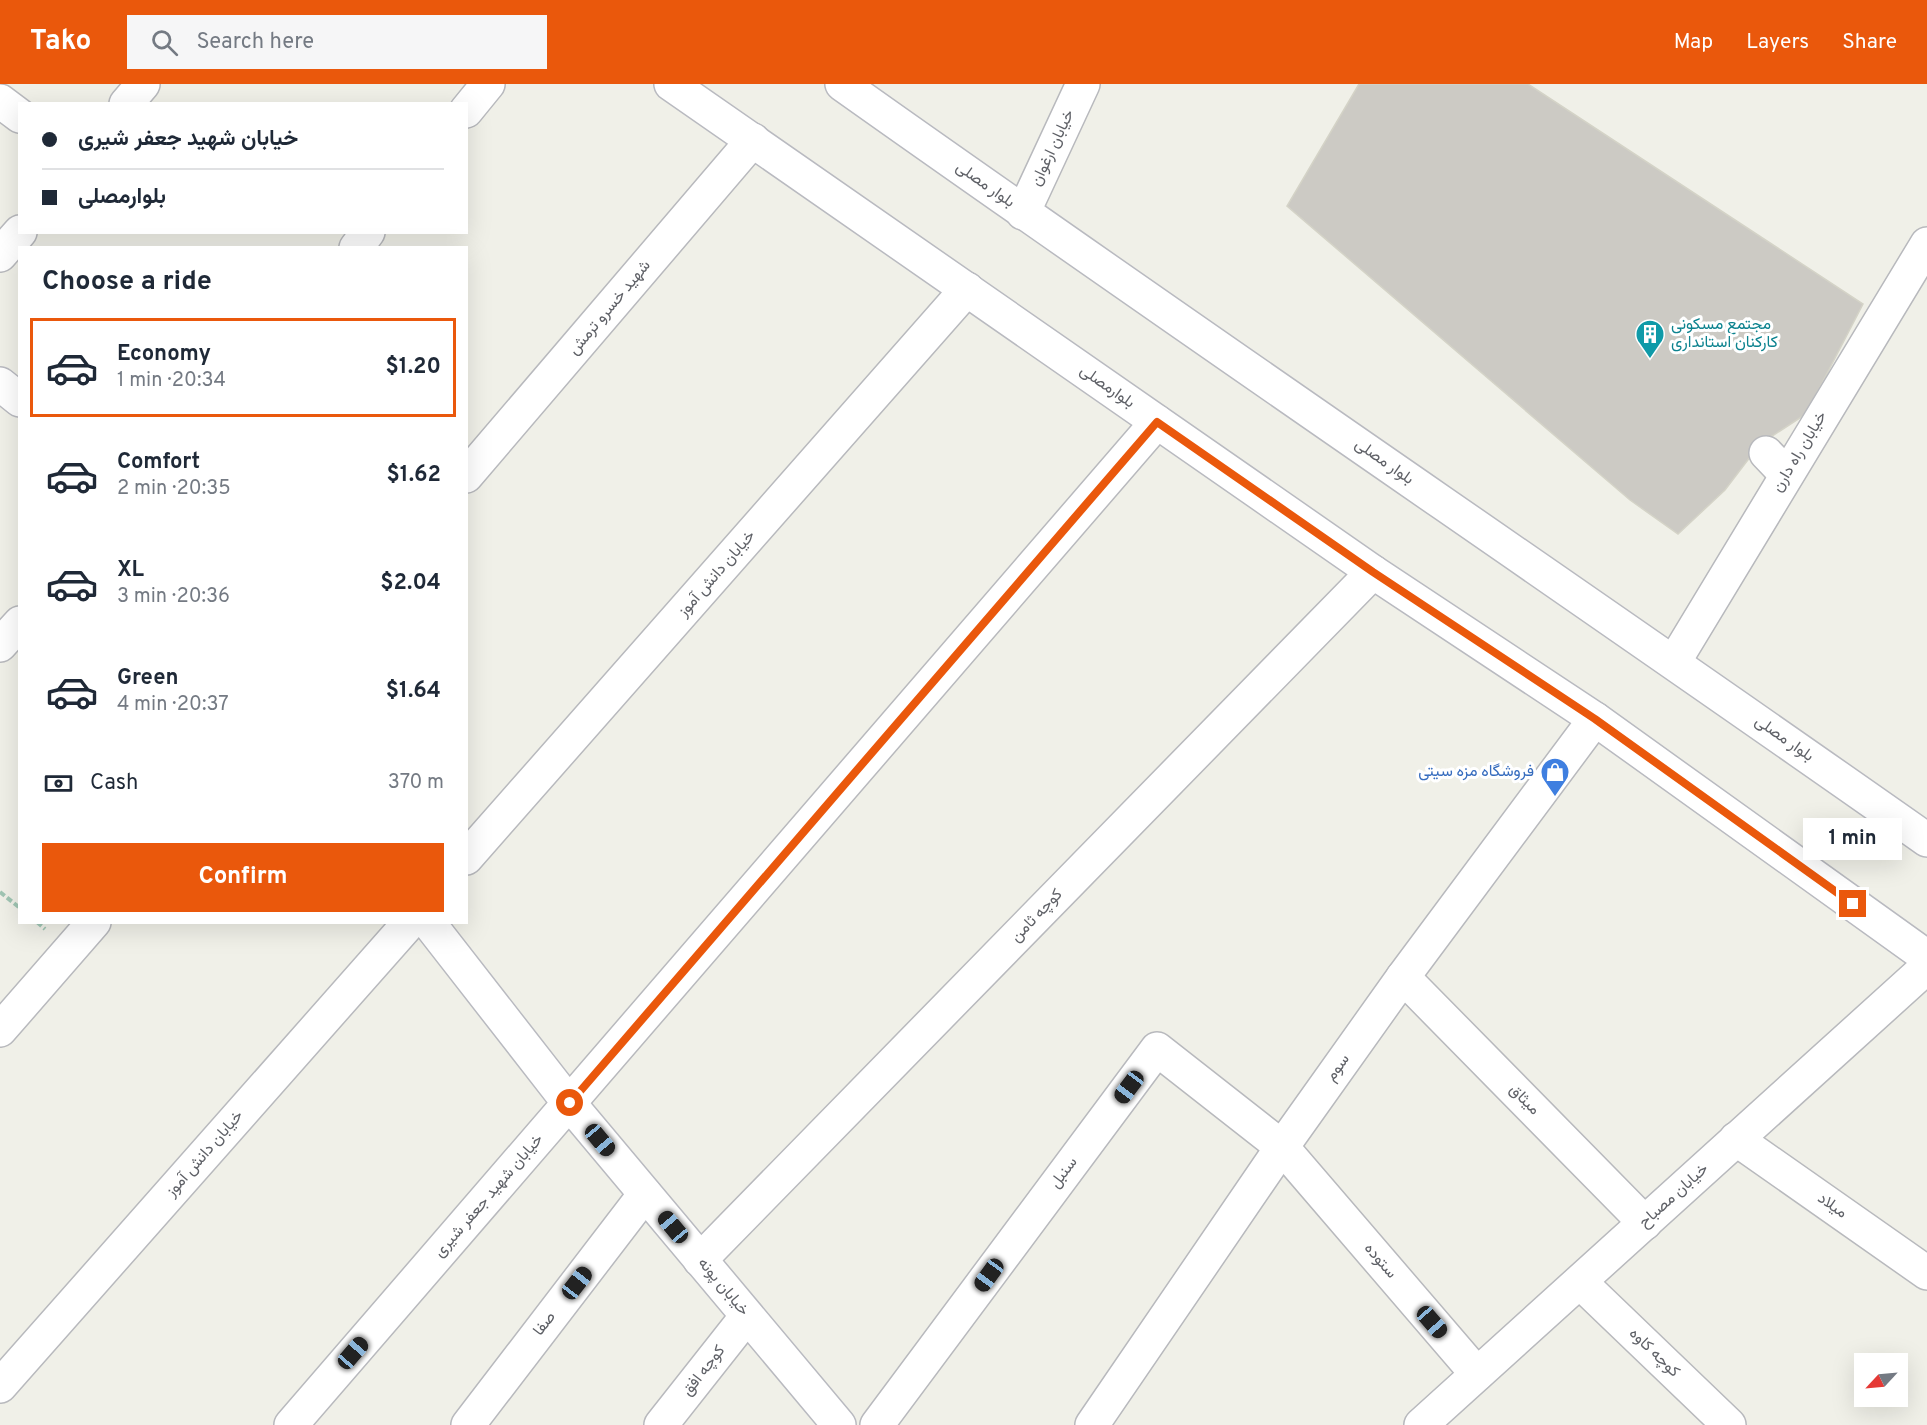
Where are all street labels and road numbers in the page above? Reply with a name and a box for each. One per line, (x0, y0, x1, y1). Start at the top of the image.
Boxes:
street label: خیابان ارغوان (1027, 106, 1080, 189)
street label: بلوار مصلی (952, 157, 1018, 213)
street label: شهید خسرو ترمش (564, 256, 656, 360)
street label: بلوارمصلی (1076, 361, 1138, 413)
street label: خیابان راه دارن (1768, 408, 1832, 496)
street label: بلوار مصلی (1351, 434, 1417, 490)
street label: خیابان دانش آموز (673, 526, 760, 622)
street label: بلوار مصلی (1751, 711, 1817, 767)
street label: کوچه ثامن (1007, 885, 1067, 947)
street label: سوم (1321, 1050, 1355, 1086)
street label: میثاق (1504, 1080, 1544, 1120)
street label: خیابان دانش آموز (161, 1106, 248, 1202)
street label: خیابان شهید جعفر شیری (430, 1130, 548, 1262)
street label: سنبل (1046, 1153, 1082, 1193)
street label: خیابان مصباح (1635, 1159, 1713, 1233)
street label: میلاد (1813, 1189, 1851, 1223)
street label: ستوده (1359, 1239, 1401, 1283)
street label: خیابان پونه (693, 1254, 753, 1320)
street label: صفا (529, 1308, 561, 1340)
street label: کوچه کاوه (1624, 1324, 1684, 1382)
street label: کوچه افق (678, 1342, 730, 1400)

